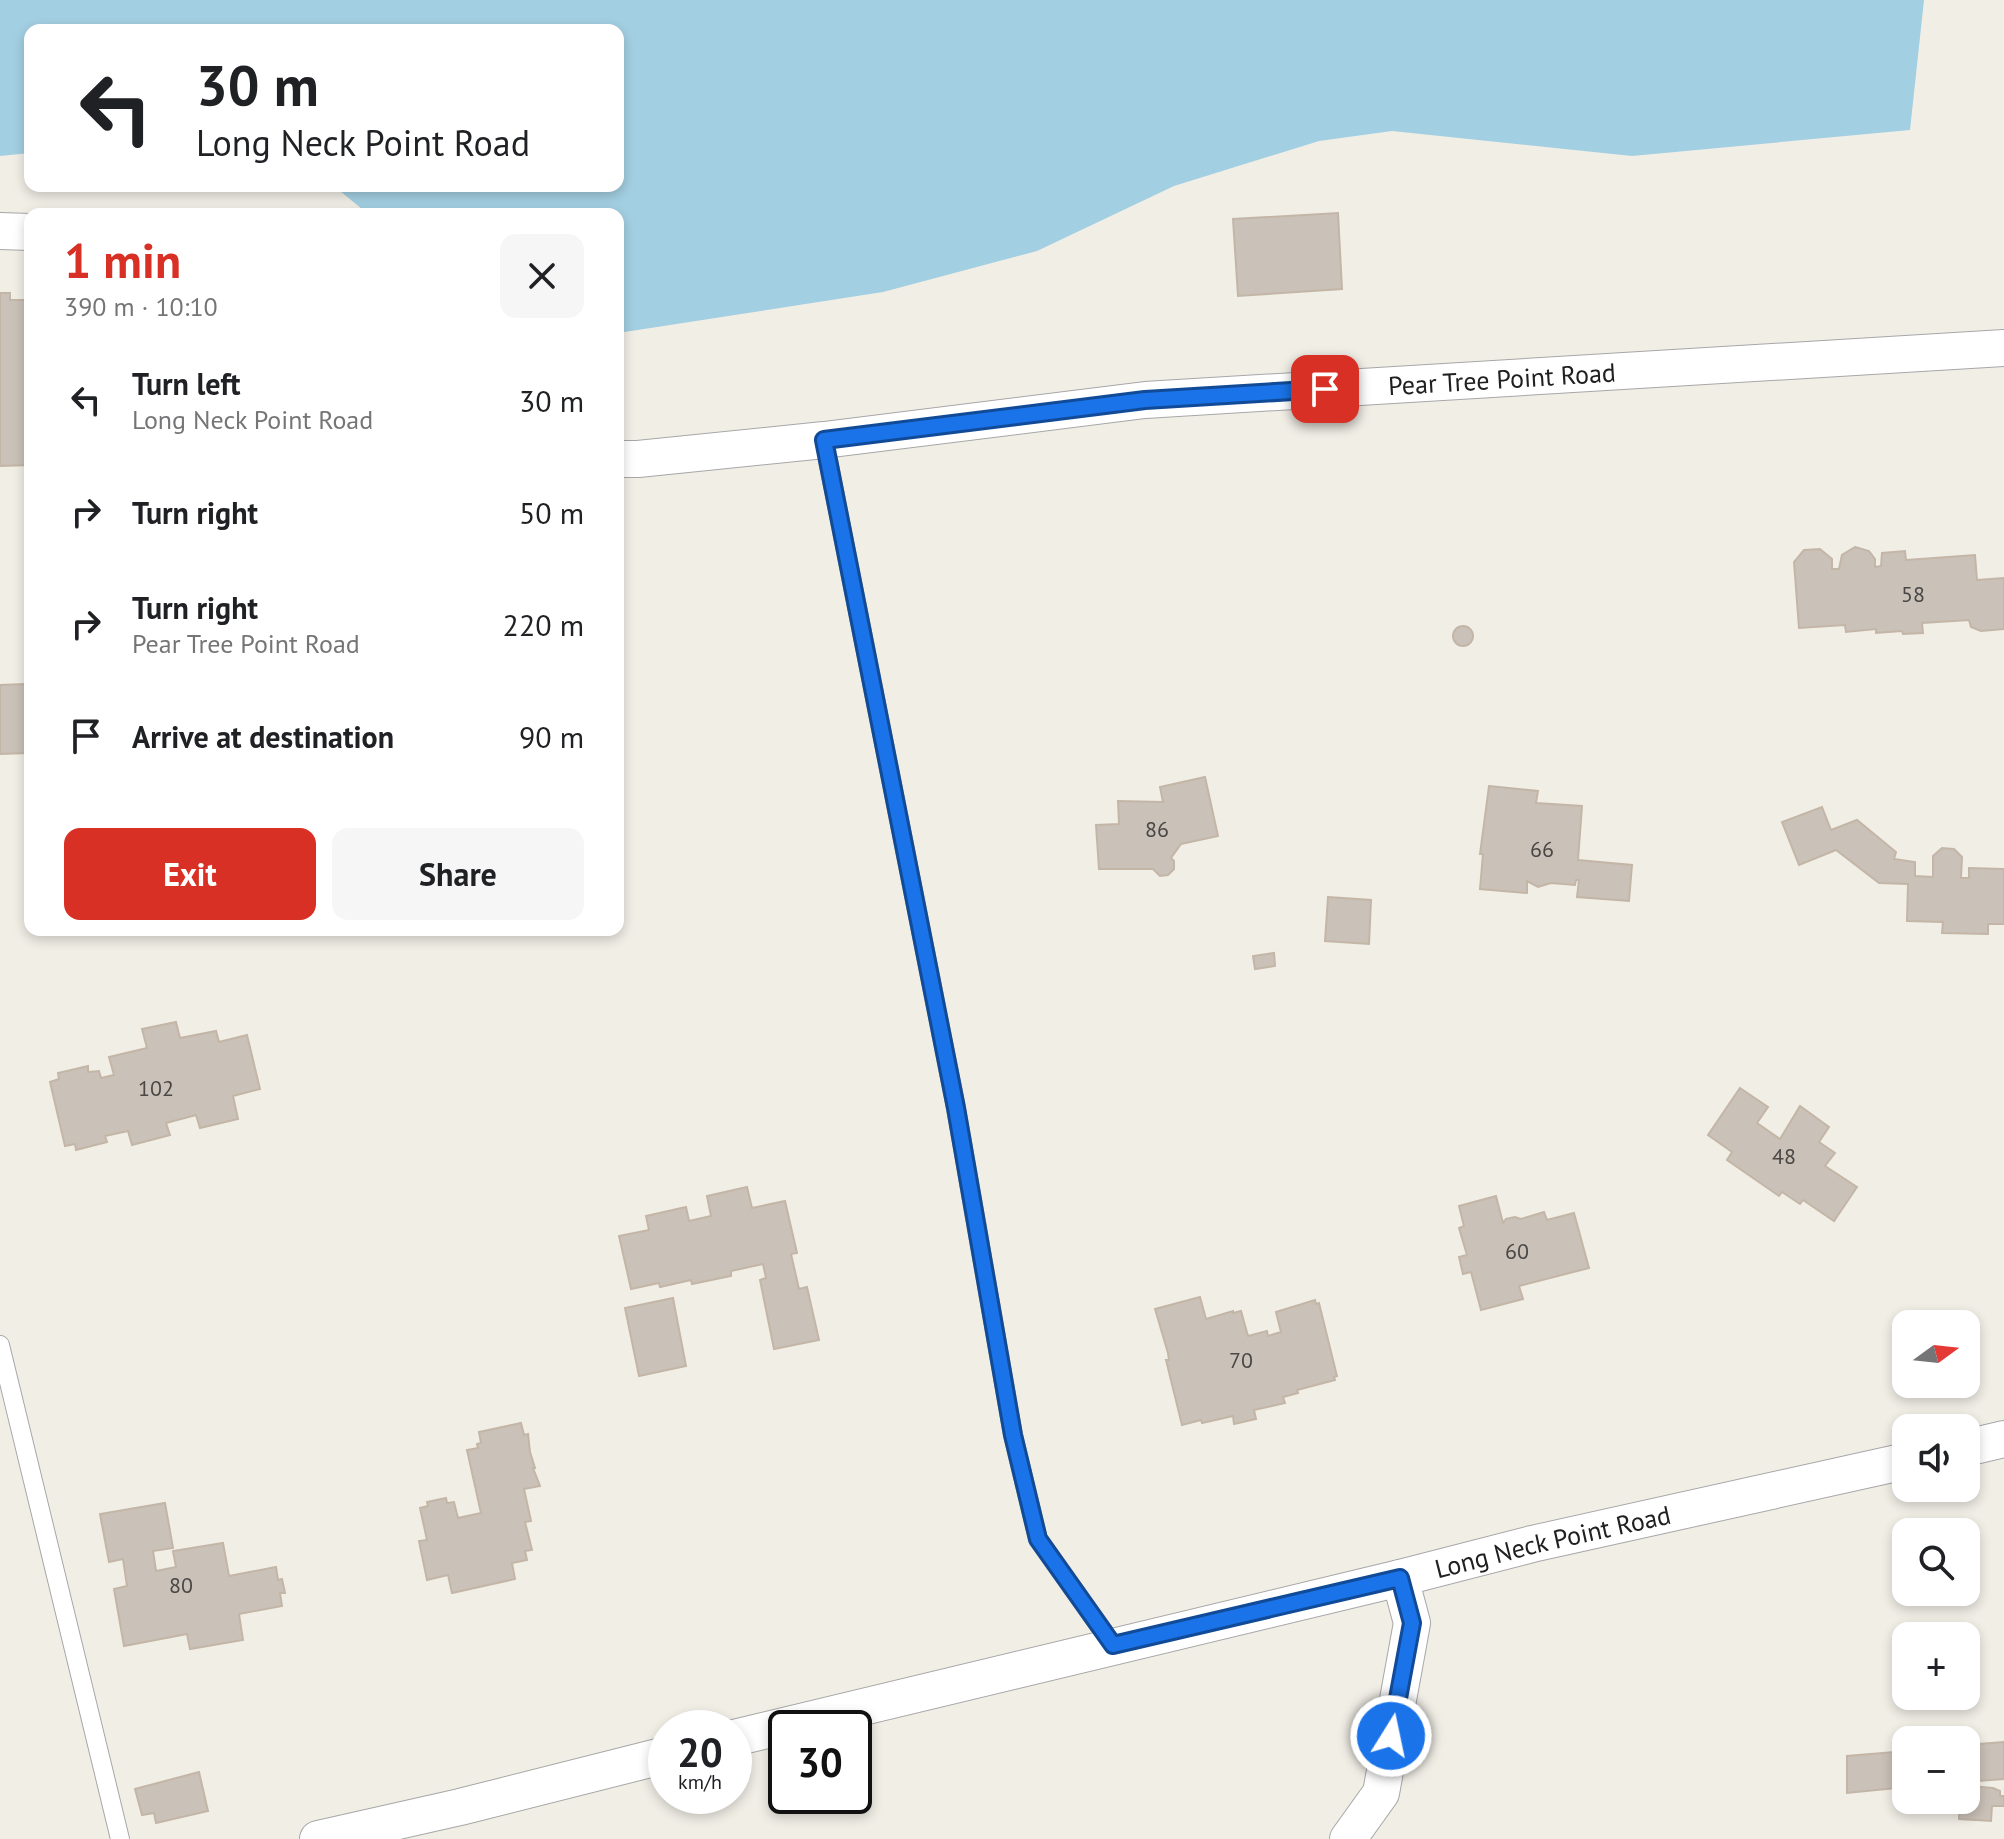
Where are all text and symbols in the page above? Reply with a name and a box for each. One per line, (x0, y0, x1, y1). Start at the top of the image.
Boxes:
text: 30 m (196, 49, 319, 121)
icon: left (64, 56, 168, 160)
text: Long Neck Point Road (196, 119, 530, 166)
text: 1 min (64, 229, 181, 291)
button: close (500, 234, 584, 318)
text: 390 m · 10:10 (64, 290, 218, 323)
pin (1291, 355, 1359, 423)
street label: Pear Tree Point Road (1387, 355, 1617, 402)
text: Turn left (132, 364, 240, 403)
icon: arrive (1303, 367, 1347, 411)
icon: left (64, 378, 108, 422)
text: 30 m (519, 381, 584, 420)
text: Long Neck Point Road (132, 403, 373, 436)
icon: right (64, 490, 108, 534)
text: Turn right (132, 493, 258, 532)
text: 50 m (519, 493, 584, 532)
house number: 58 (1901, 580, 1925, 608)
text: Turn right (132, 588, 258, 627)
icon: right (64, 602, 108, 646)
text: 220 m (503, 605, 584, 644)
text: Pear Tree Point Road (132, 627, 360, 660)
icon: arrive (64, 714, 108, 758)
text: Arrive at destination (132, 717, 394, 756)
text: 90 m (519, 717, 584, 756)
house number: 86 (1145, 815, 1169, 843)
button: Exit (64, 828, 316, 920)
button: Share (332, 828, 584, 920)
house number: 66 (1530, 835, 1554, 863)
house number: 102 (138, 1074, 174, 1102)
house number: 48 (1772, 1142, 1796, 1170)
house number: 60 (1505, 1237, 1529, 1265)
north arrow (1892, 1310, 1980, 1398)
map controls (1892, 1310, 1980, 1814)
house number: 70 (1229, 1346, 1253, 1374)
button: sound (1892, 1414, 1980, 1502)
street label: Long Neck Point Road (1431, 1497, 1674, 1585)
button: search (1892, 1518, 1980, 1606)
house number: 80 (169, 1571, 193, 1599)
button: + (1892, 1622, 1980, 1710)
position arrow (1349, 1694, 1433, 1778)
speed limit sign: 30 (768, 1710, 872, 1814)
text: 20 (677, 1726, 723, 1778)
button: − (1892, 1726, 1980, 1814)
text: km/h (678, 1769, 722, 1795)

